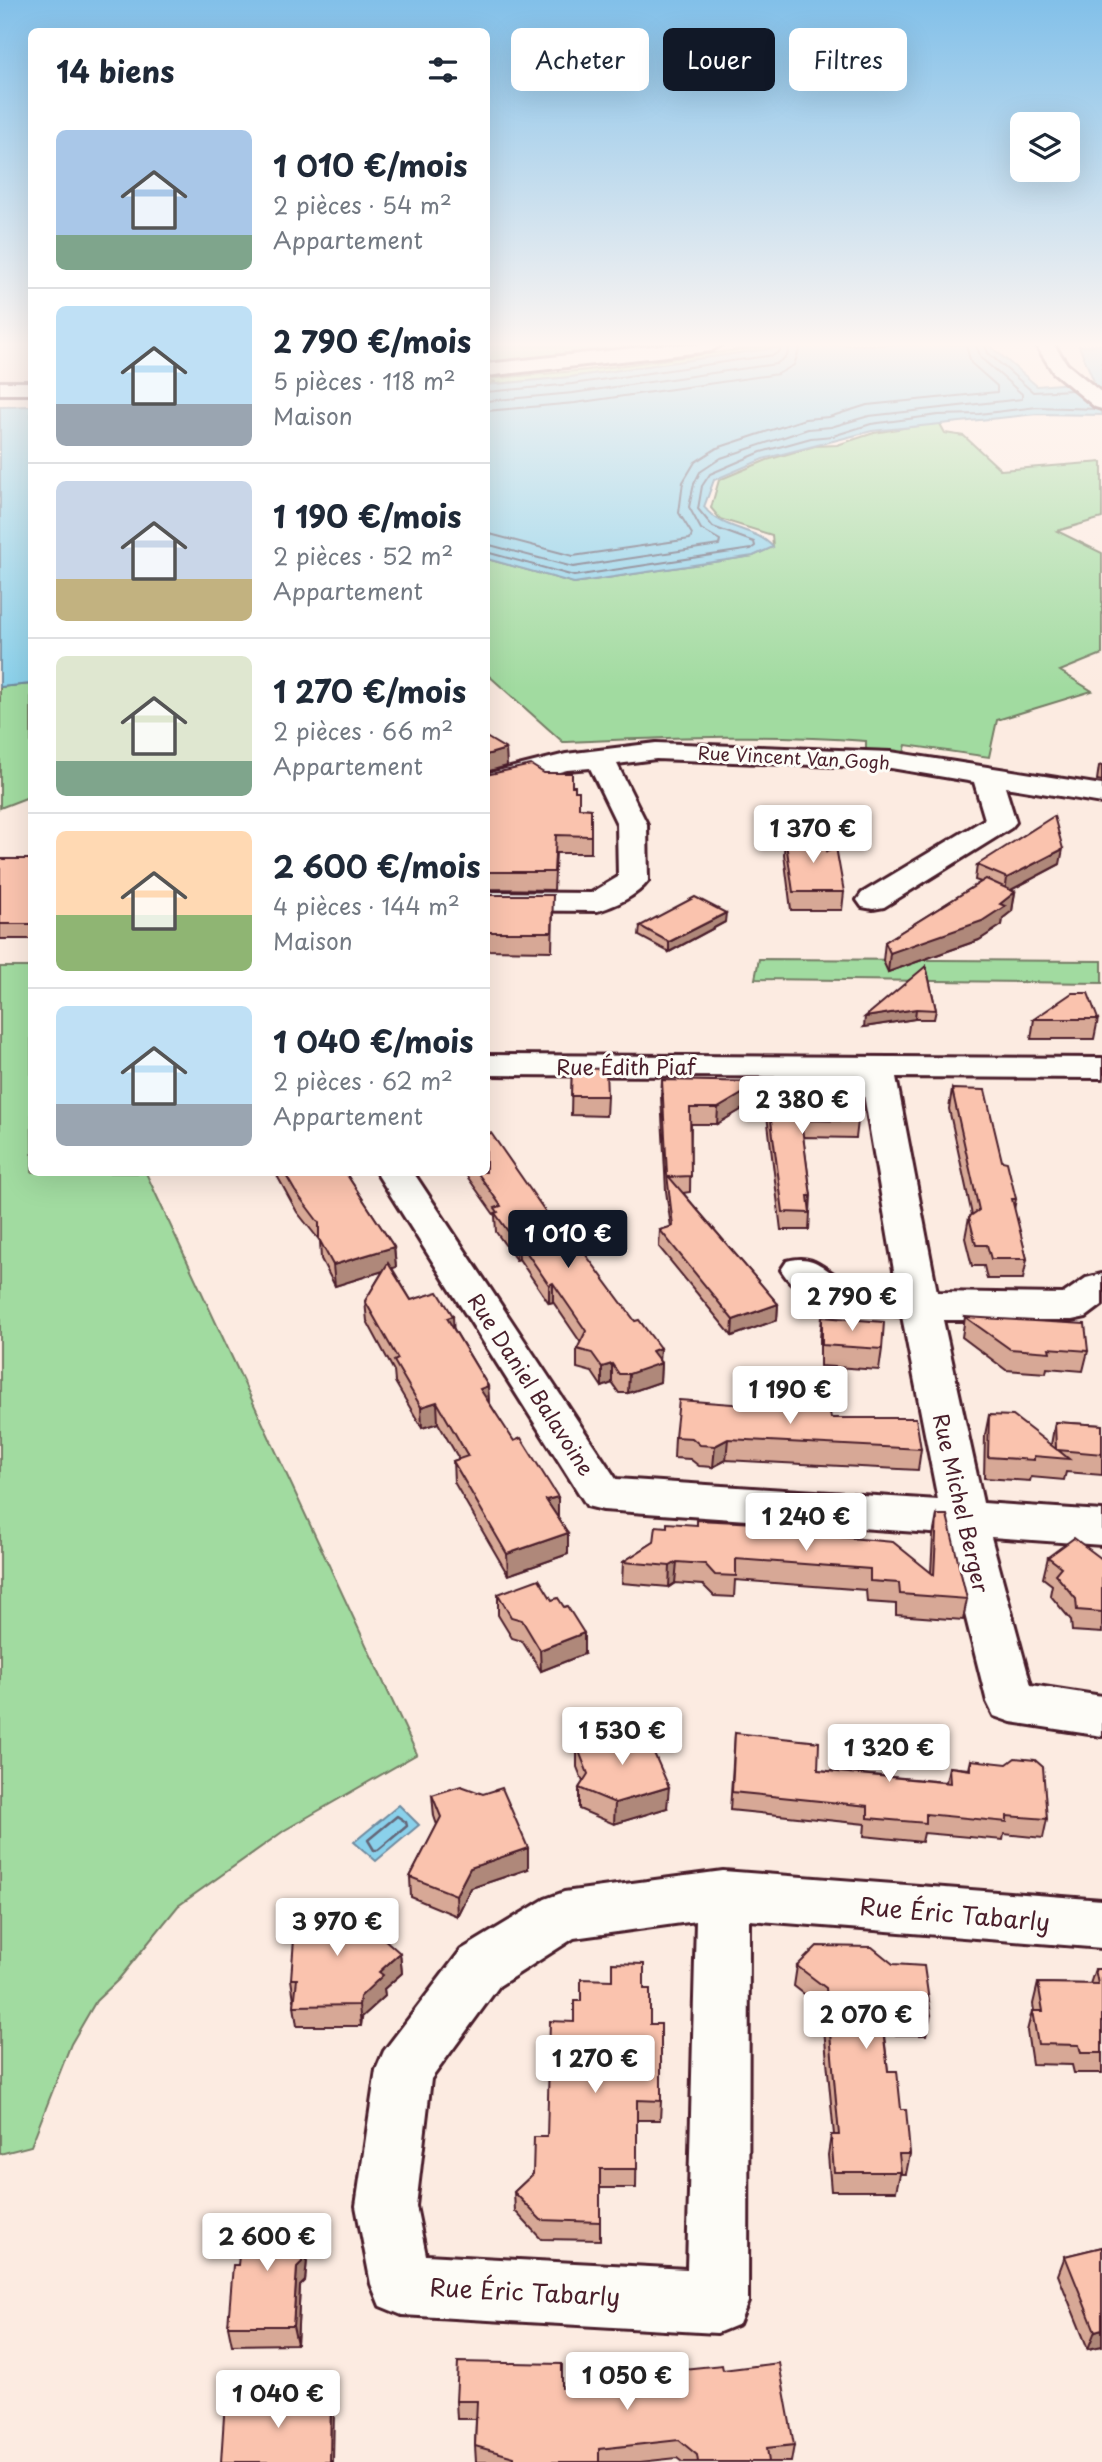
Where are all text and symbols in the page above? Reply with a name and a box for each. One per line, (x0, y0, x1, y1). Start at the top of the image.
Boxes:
chip: Acheter (511, 28, 649, 91)
chip: Louer (663, 28, 775, 91)
chip: Filtres (789, 28, 907, 91)
text: 14 biens (56, 48, 175, 93)
icon: filters (424, 51, 462, 89)
map controls (1010, 112, 1080, 182)
button: layers (1010, 112, 1080, 182)
text: 1 010 €/mois (273, 142, 468, 187)
icon: home (112, 158, 196, 242)
text: 2 pièces · 54 m² (273, 187, 452, 222)
text: Appartement (273, 222, 423, 257)
text: 2 790 €/mois (273, 318, 471, 363)
icon: home (112, 334, 196, 418)
text: 5 pièces · 118 m² (273, 363, 456, 398)
text: Maison (273, 398, 353, 433)
text: 1 190 €/mois (273, 493, 462, 538)
icon: home (112, 509, 196, 593)
text: 2 pièces · 52 m² (273, 538, 453, 573)
text: Appartement (273, 573, 423, 608)
text: 1 270 €/mois (273, 668, 466, 713)
icon: home (112, 684, 196, 768)
text: 2 pièces · 66 m² (273, 713, 453, 748)
street label: Rue Vincent Van Gogh (697, 738, 891, 776)
text: Appartement (273, 748, 423, 783)
pin: 1 370 € (748, 806, 878, 865)
text: 1 370 € (770, 810, 856, 845)
text: 2 600 €/mois (273, 843, 480, 888)
icon: home (112, 859, 196, 943)
text: 4 pièces · 144 m² (273, 888, 460, 923)
text: Maison (273, 923, 353, 958)
text: 1 040 €/mois (273, 1018, 474, 1063)
icon: home (112, 1034, 196, 1118)
street label: Rue Édith Piaf (556, 1050, 697, 1082)
text: 2 pièces · 62 m² (273, 1063, 453, 1098)
pin: 2 380 € (737, 1076, 867, 1136)
text: 2 380 € (755, 1081, 849, 1116)
text: Appartement (273, 1098, 423, 1133)
pin: 1 010 € (503, 1210, 633, 1270)
text: 1 010 € (524, 1215, 612, 1250)
pin: 2 790 € (787, 1274, 917, 1333)
text: 2 790 € (807, 1278, 897, 1313)
street label: Rue Daniel Balavoine (461, 1286, 603, 1482)
pin: 1 190 € (725, 1366, 855, 1426)
text: 1 190 € (749, 1371, 831, 1406)
street label: Rue Michel Berger (926, 1410, 998, 1596)
pin: 1 240 € (741, 1494, 871, 1553)
text: 1 240 € (762, 1498, 850, 1533)
pin: 1 530 € (557, 1708, 687, 1767)
text: 1 530 € (578, 1712, 666, 1747)
pin: 1 320 € (824, 1724, 954, 1784)
text: 1 320 € (844, 1729, 934, 1764)
street label: Rue Éric Tabarly (858, 1887, 1052, 1939)
pin: 3 970 € (272, 1898, 402, 1958)
text: 3 970 € (292, 1903, 382, 1938)
pin: 2 070 € (801, 1992, 931, 2051)
text: 2 070 € (820, 1996, 912, 2031)
pin: 1 270 € (530, 2036, 660, 2095)
text: 1 270 € (552, 2040, 638, 2075)
pin: 2 600 € (202, 2214, 332, 2273)
text: 2 600 € (218, 2218, 316, 2253)
street label: Rue Éric Tabarly (429, 2268, 621, 2314)
pin: 1 050 € (562, 2352, 692, 2412)
text: 1 050 € (582, 2357, 672, 2392)
pin: 1 040 € (213, 2370, 343, 2430)
text: 1 040 € (232, 2375, 324, 2410)

